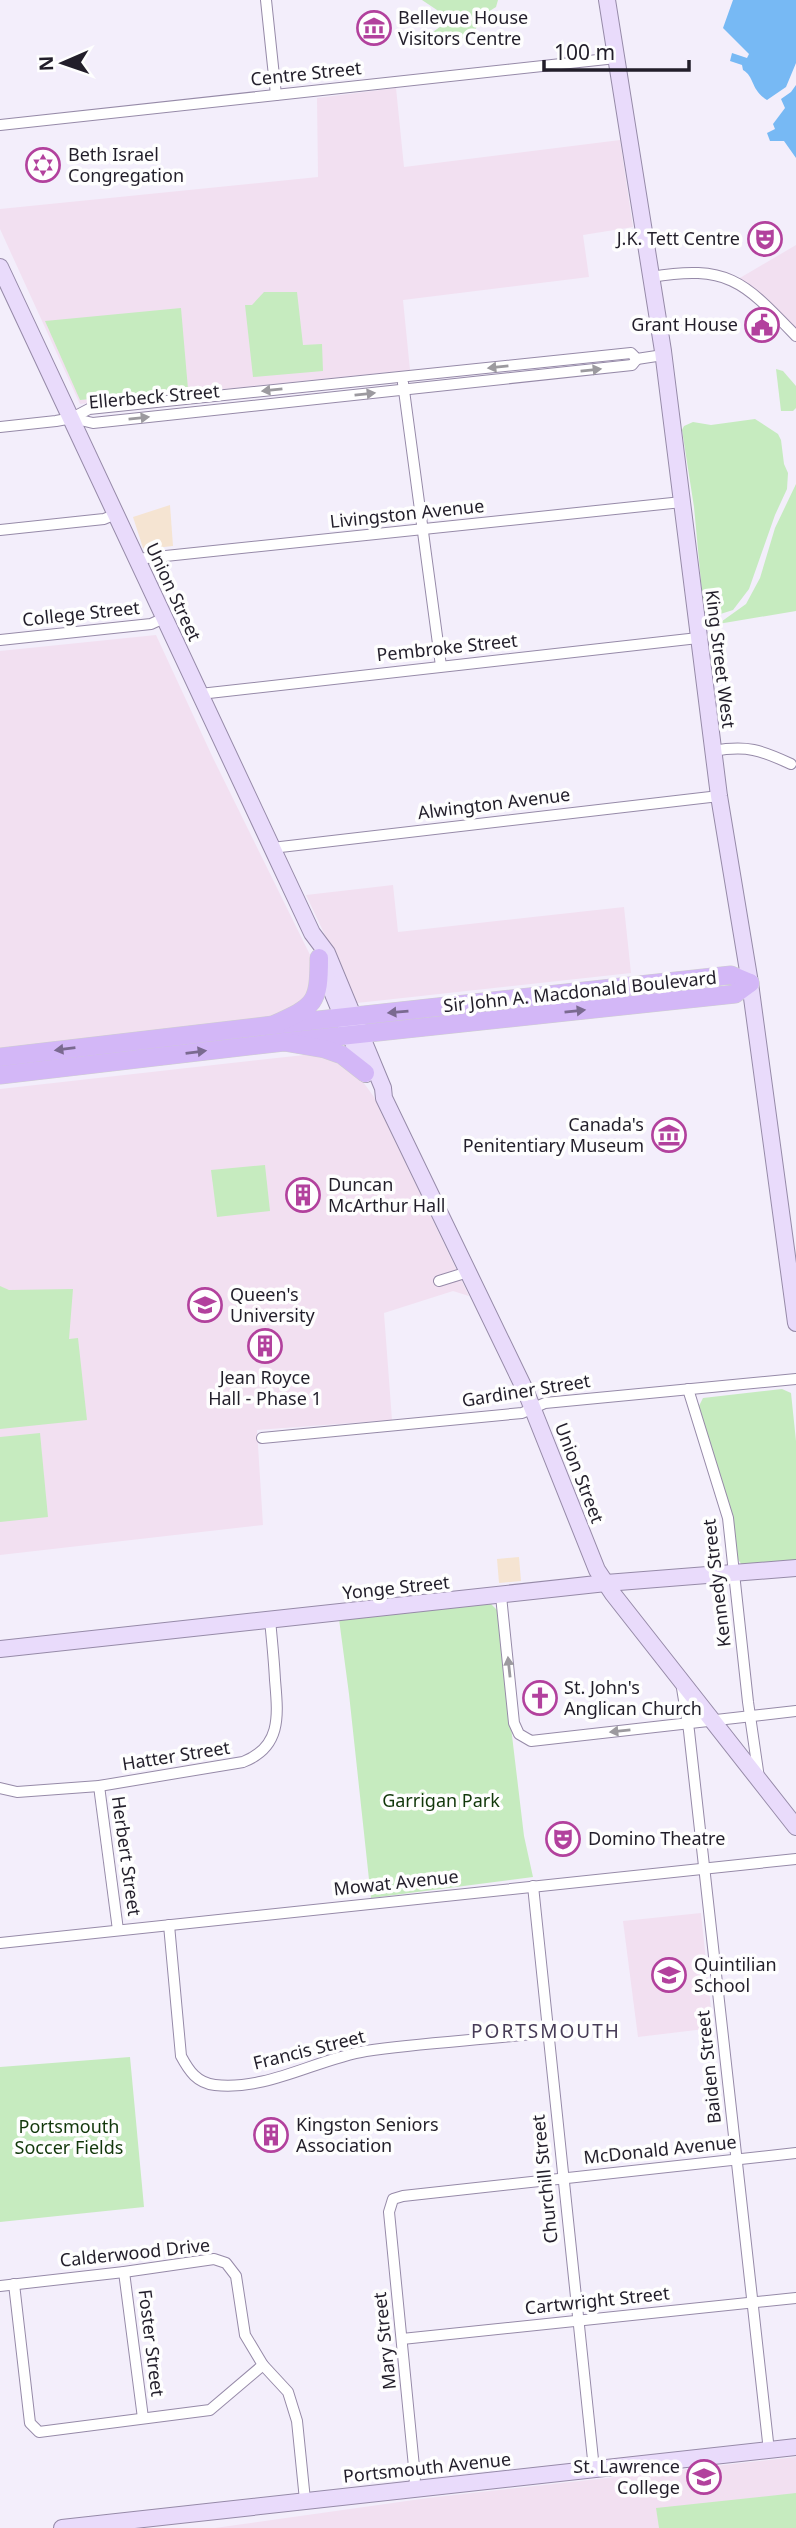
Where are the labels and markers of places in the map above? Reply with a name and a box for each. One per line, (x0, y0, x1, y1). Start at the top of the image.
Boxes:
place label: Bellevue House Visitors Centre (398, 5, 528, 50)
museum icon: Bellevue House Visitors Centre (355, 9, 393, 47)
place label: Beth Israel Congregation (68, 142, 184, 187)
synagogue icon: Beth Israel Congregation (24, 146, 62, 184)
theatre icon: J.K. Tett Centre (746, 220, 784, 258)
place label: J.K. Tett Centre (615, 226, 740, 250)
public building icon: Grant House (743, 306, 781, 344)
place label: Grant House (631, 312, 738, 336)
place label: Canada's Penitentiary Museum (463, 1112, 644, 1157)
museum icon: Canada's Penitentiary Museum (650, 1116, 688, 1154)
place label: Duncan McArthur Hall (328, 1172, 446, 1217)
building icon: Duncan McArthur Hall (284, 1176, 322, 1214)
place label: Queen's University (230, 1282, 315, 1327)
school or university icon: Queen's University (186, 1286, 224, 1324)
building icon: Jean Royce Hall - Phase 1 (246, 1327, 284, 1365)
place label: Jean Royce Hall - Phase 1 (208, 1365, 322, 1410)
place label: St. John's Anglican Church (564, 1675, 702, 1720)
church icon: St. John's Anglican Church (521, 1679, 559, 1717)
theatre icon: Domino Theatre (544, 1820, 582, 1858)
place label: Domino Theatre (588, 1826, 725, 1850)
place label: Quintilian School (694, 1952, 777, 1997)
school or university icon: Quintilian School (650, 1956, 688, 1994)
place label: Kingston Seniors Association (296, 2112, 439, 2157)
building icon: Kingston Seniors Association (252, 2116, 290, 2154)
place label: St. Lawrence College (573, 2454, 680, 2499)
school or university icon: St. Lawrence College (685, 2458, 723, 2496)

